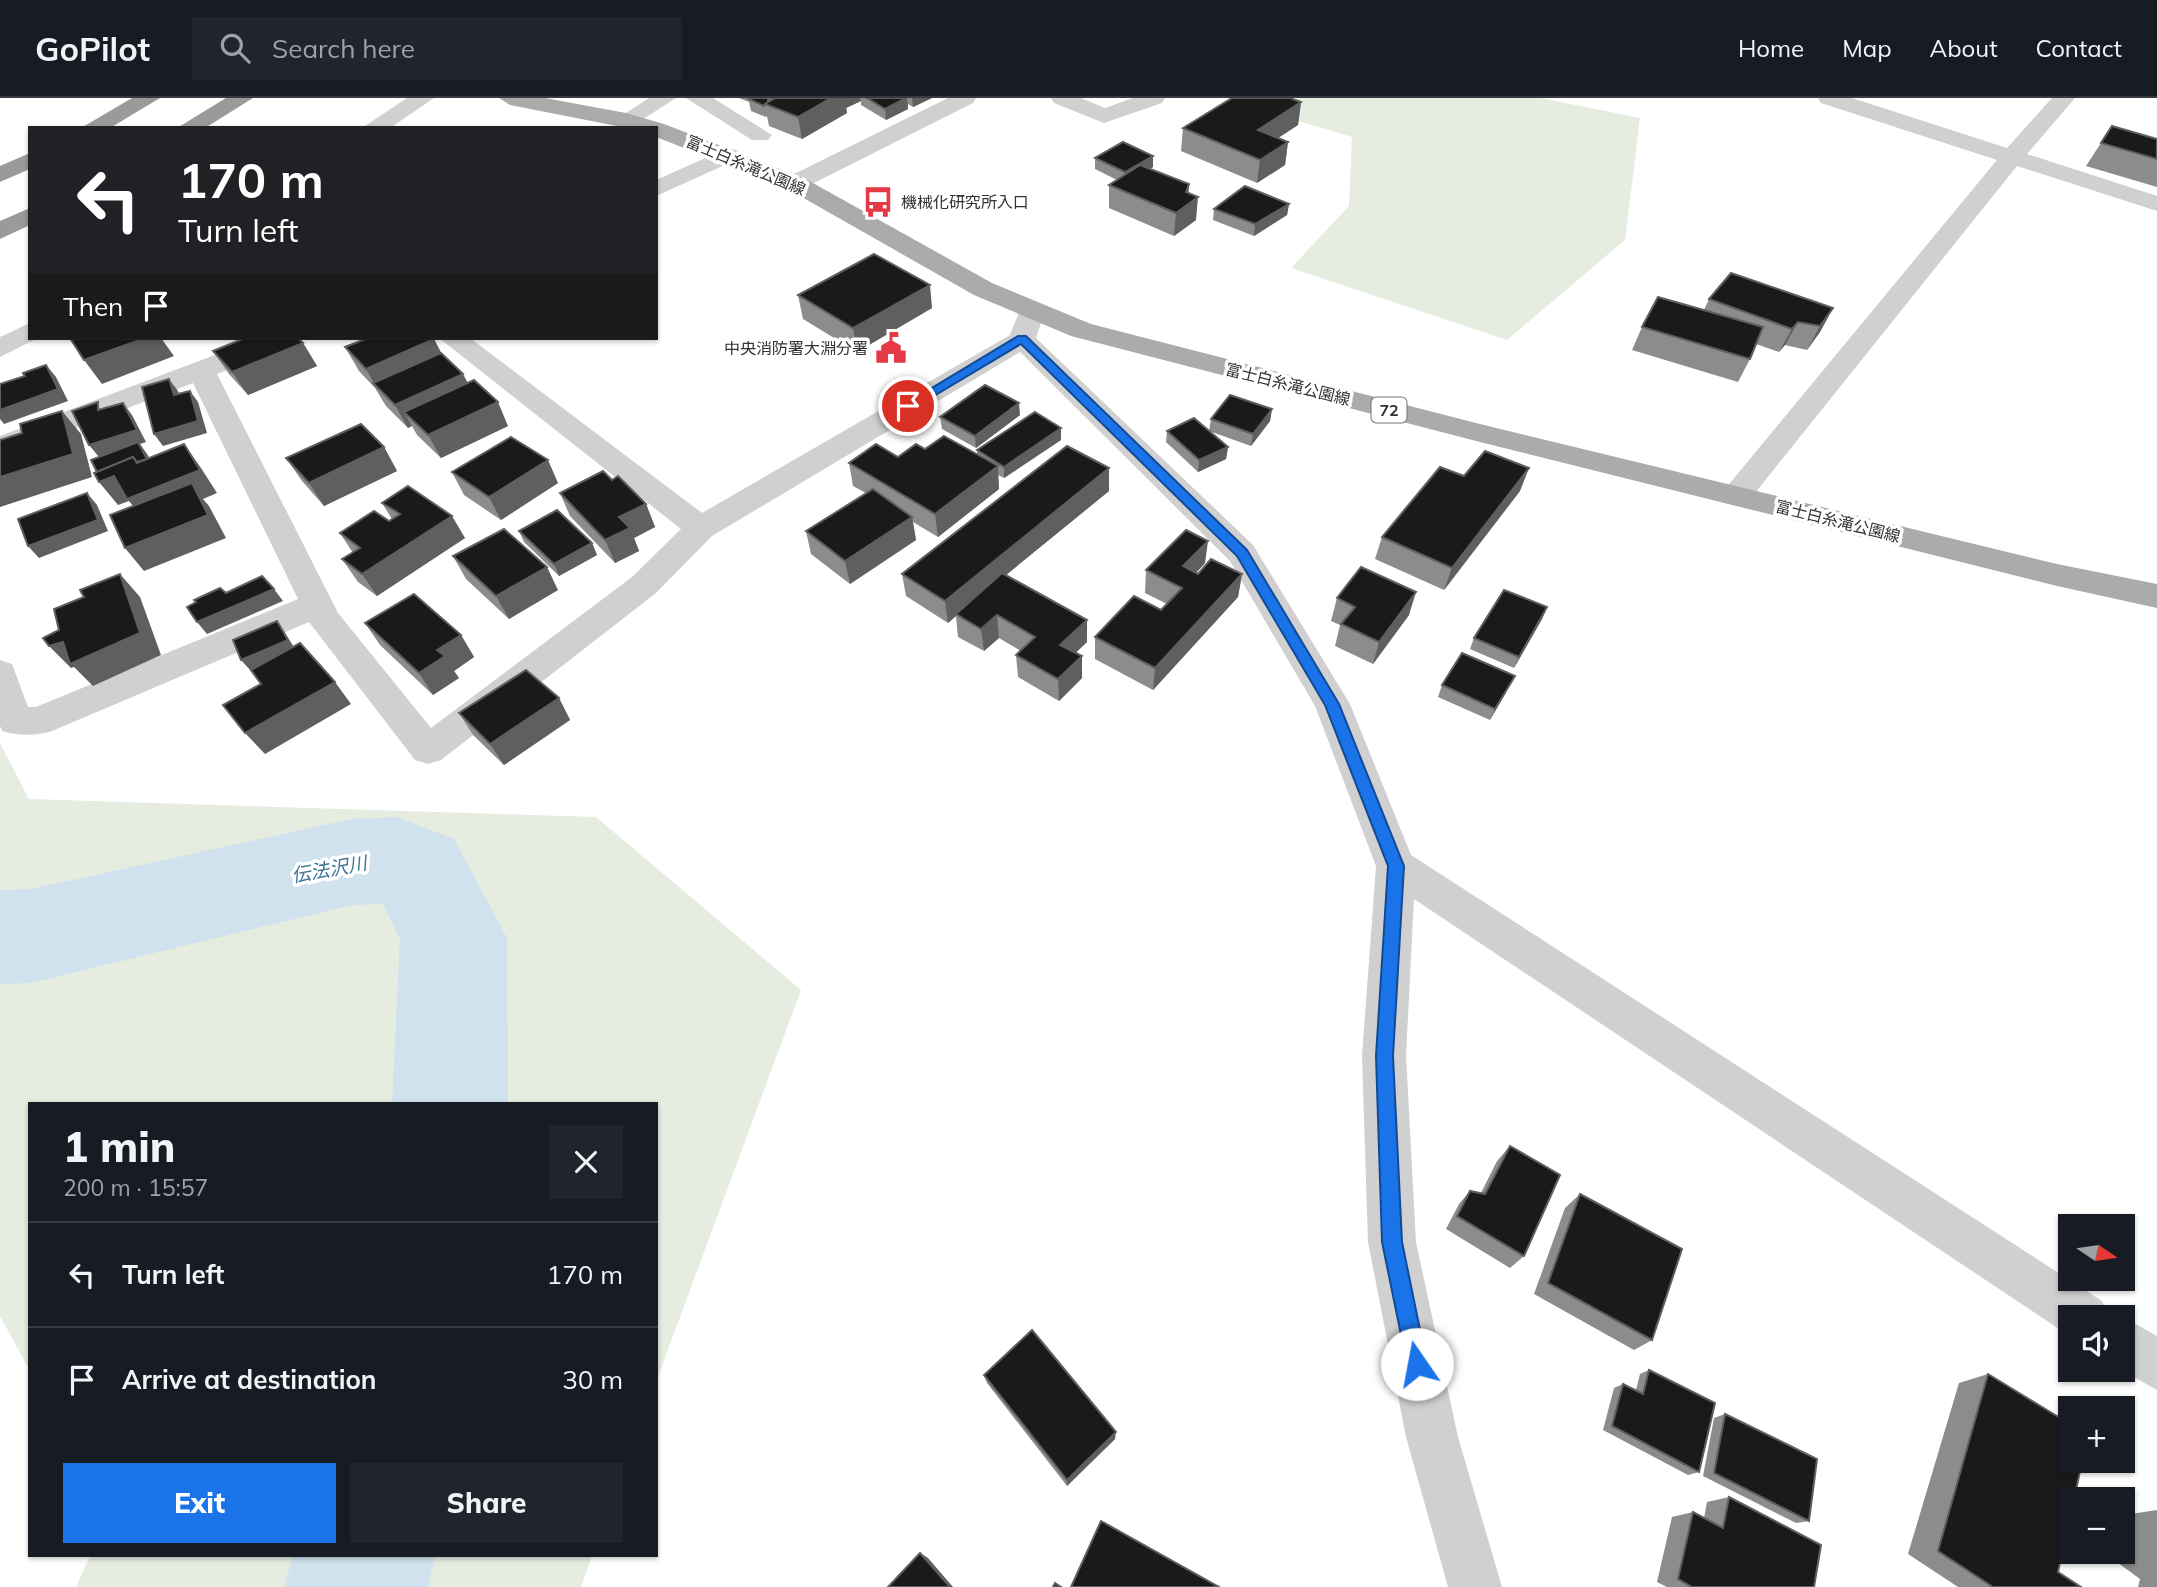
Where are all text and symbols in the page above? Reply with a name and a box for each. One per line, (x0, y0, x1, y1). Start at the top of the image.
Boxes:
search box (192, 17, 682, 80)
text: GoPilot (35, 28, 150, 69)
icon: search (216, 29, 254, 67)
text: Search here (272, 32, 415, 65)
text: Home (1738, 33, 1804, 63)
text: Map (1842, 33, 1892, 63)
text: About (1930, 33, 1998, 63)
text: Contact (2036, 33, 2122, 63)
street label: 富士白糸滝公園線 (683, 131, 809, 199)
text: 170 m (178, 149, 324, 210)
icon: left (63, 154, 154, 245)
bus stop icon: 機械化研究所入口 (861, 185, 895, 219)
place label: 機械化研究所入口 (901, 192, 1029, 212)
text: Turn left (178, 210, 298, 250)
icon: arrive (137, 287, 175, 325)
text: Then (63, 290, 123, 323)
public building icon: 中央消防署大淵分署 (874, 331, 908, 365)
place label: 中央消防署大淵分署 (724, 338, 868, 358)
street label: 富士白糸滝公園線 (1223, 359, 1353, 409)
pin (878, 376, 938, 436)
icon: arrive (889, 387, 927, 425)
road number: 72 (1372, 398, 1406, 422)
street label: 富士白糸滝公園線 (1773, 496, 1903, 546)
water label: 伝法沢川 (289, 850, 370, 887)
text: 1 min (63, 1120, 176, 1173)
button: close (549, 1125, 623, 1199)
text: 200 m · 15:57 (63, 1173, 208, 1202)
north arrow (2058, 1214, 2135, 1292)
map controls (2058, 1214, 2135, 1564)
icon: left (63, 1256, 101, 1294)
text: Turn left (122, 1258, 224, 1291)
text: 170 m (547, 1258, 623, 1291)
button: sound (2058, 1305, 2135, 1382)
position arrow (1380, 1327, 1454, 1401)
icon: arrive (63, 1361, 101, 1399)
text: Arrive at destination (122, 1363, 377, 1396)
text: 30 m (562, 1363, 623, 1396)
button: + (2058, 1396, 2135, 1473)
button: Exit (63, 1463, 336, 1543)
button: Share (350, 1463, 623, 1543)
button: − (2058, 1487, 2135, 1564)

